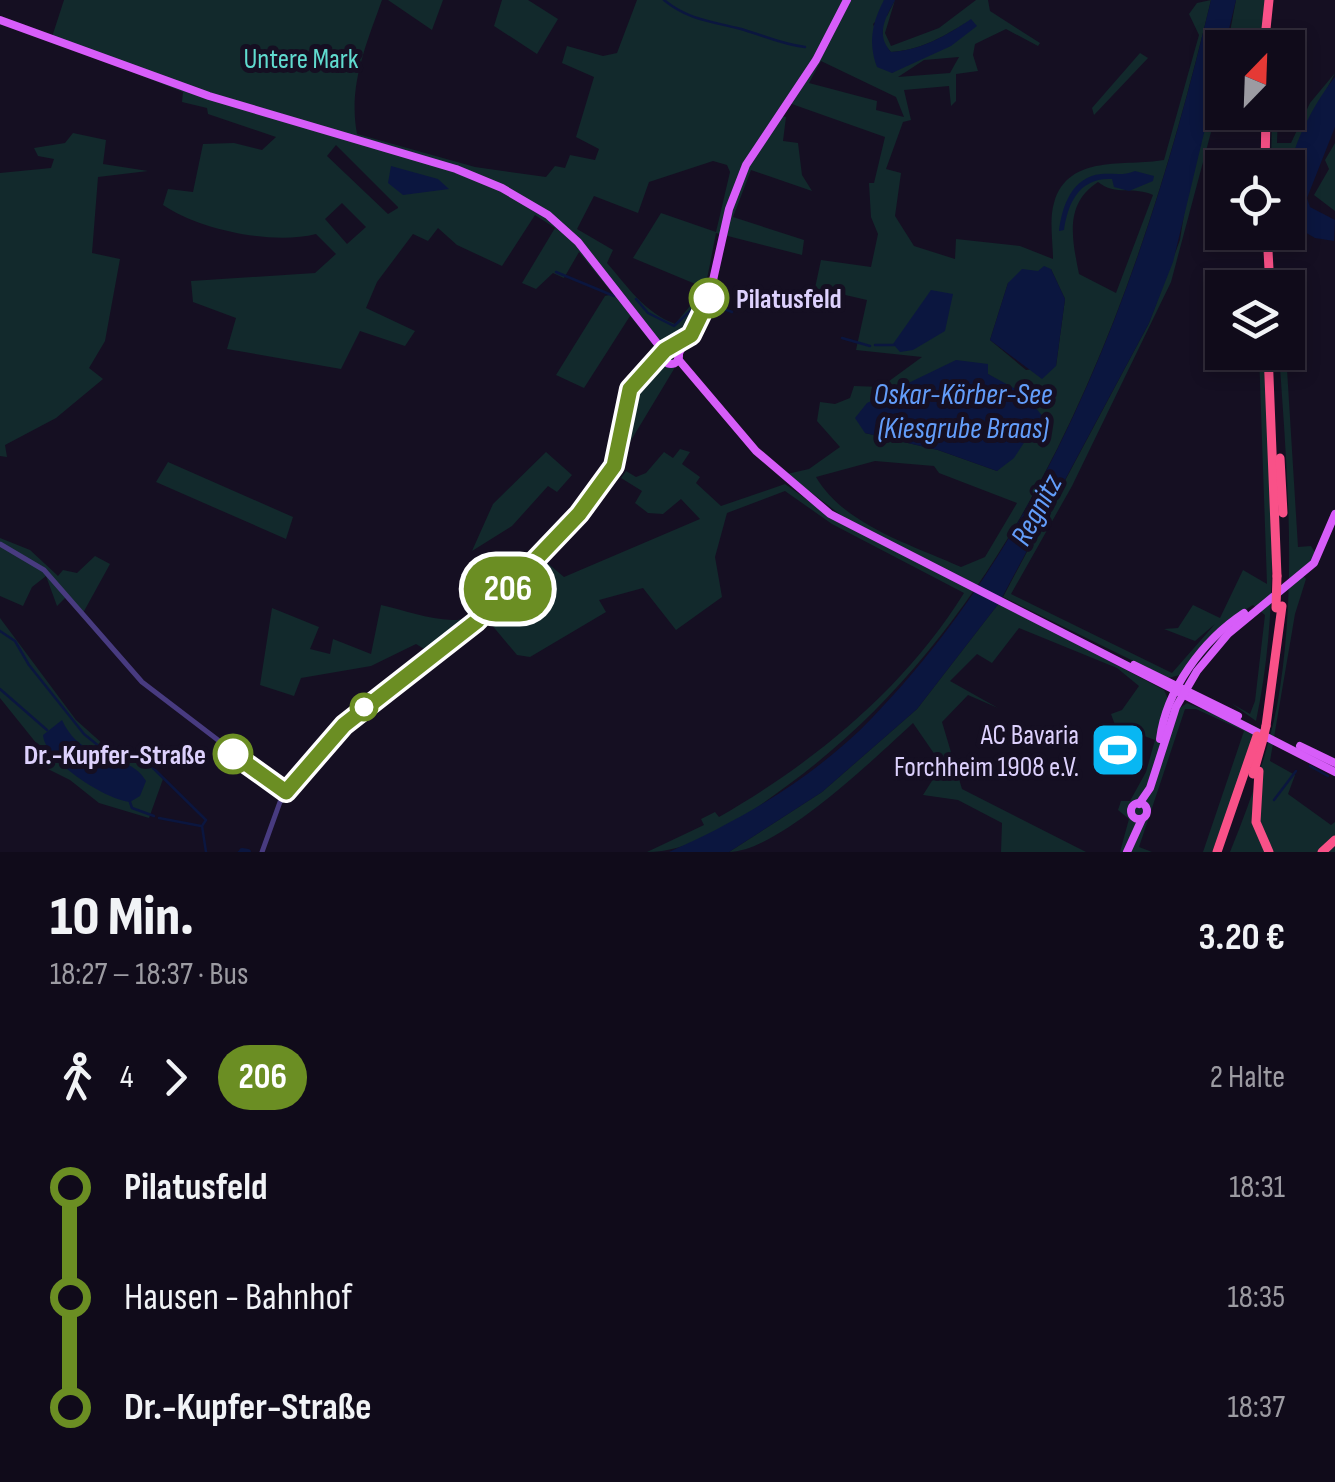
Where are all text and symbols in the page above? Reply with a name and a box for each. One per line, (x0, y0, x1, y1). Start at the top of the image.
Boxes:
north arrow (1205, 30, 1305, 130)
map controls (1205, 30, 1305, 370)
park label: Untere Mark (243, 43, 359, 76)
button: locate (1205, 150, 1305, 250)
button: layers (1205, 270, 1305, 370)
marker: Pilatusfeld (690, 279, 728, 317)
place label: Pilatusfeld (736, 283, 842, 316)
water label: Oskar-Körber-See (Kiesgrube Braas) (874, 377, 1053, 447)
water label: Regnitz (1003, 468, 1071, 552)
line badge: 206 (450, 556, 566, 622)
text: 206 (484, 568, 532, 611)
unlabelled marker (351, 694, 377, 720)
place label: AC Bavaria Forchheim 1908 e.V. (894, 719, 1079, 784)
sports icon: AC Bavaria Forchheim 1908 e.V. (1088, 720, 1148, 780)
marker: Dr.-Kupfer-Straße (214, 735, 252, 773)
place label: Dr.-Kupfer-Straße (24, 739, 206, 772)
text: 10 Min. (50, 884, 194, 951)
text: 3.20 € (1198, 915, 1285, 960)
text: 18:27 – 18:37 · Bus (50, 955, 248, 994)
icon: walk (50, 1050, 105, 1105)
icon: forward (148, 1050, 203, 1105)
text: 206 (238, 1056, 287, 1099)
text: 4 (120, 1058, 133, 1097)
text: 2 Halte (1210, 1058, 1285, 1097)
text: Pilatusfeld (124, 1165, 268, 1210)
text: 18:31 (1229, 1168, 1285, 1207)
text: Hausen - Bahnhof (124, 1275, 352, 1320)
text: 18:35 (1227, 1278, 1285, 1317)
text: Dr.-Kupfer-Straße (124, 1385, 371, 1430)
text: 18:37 (1228, 1388, 1285, 1427)

